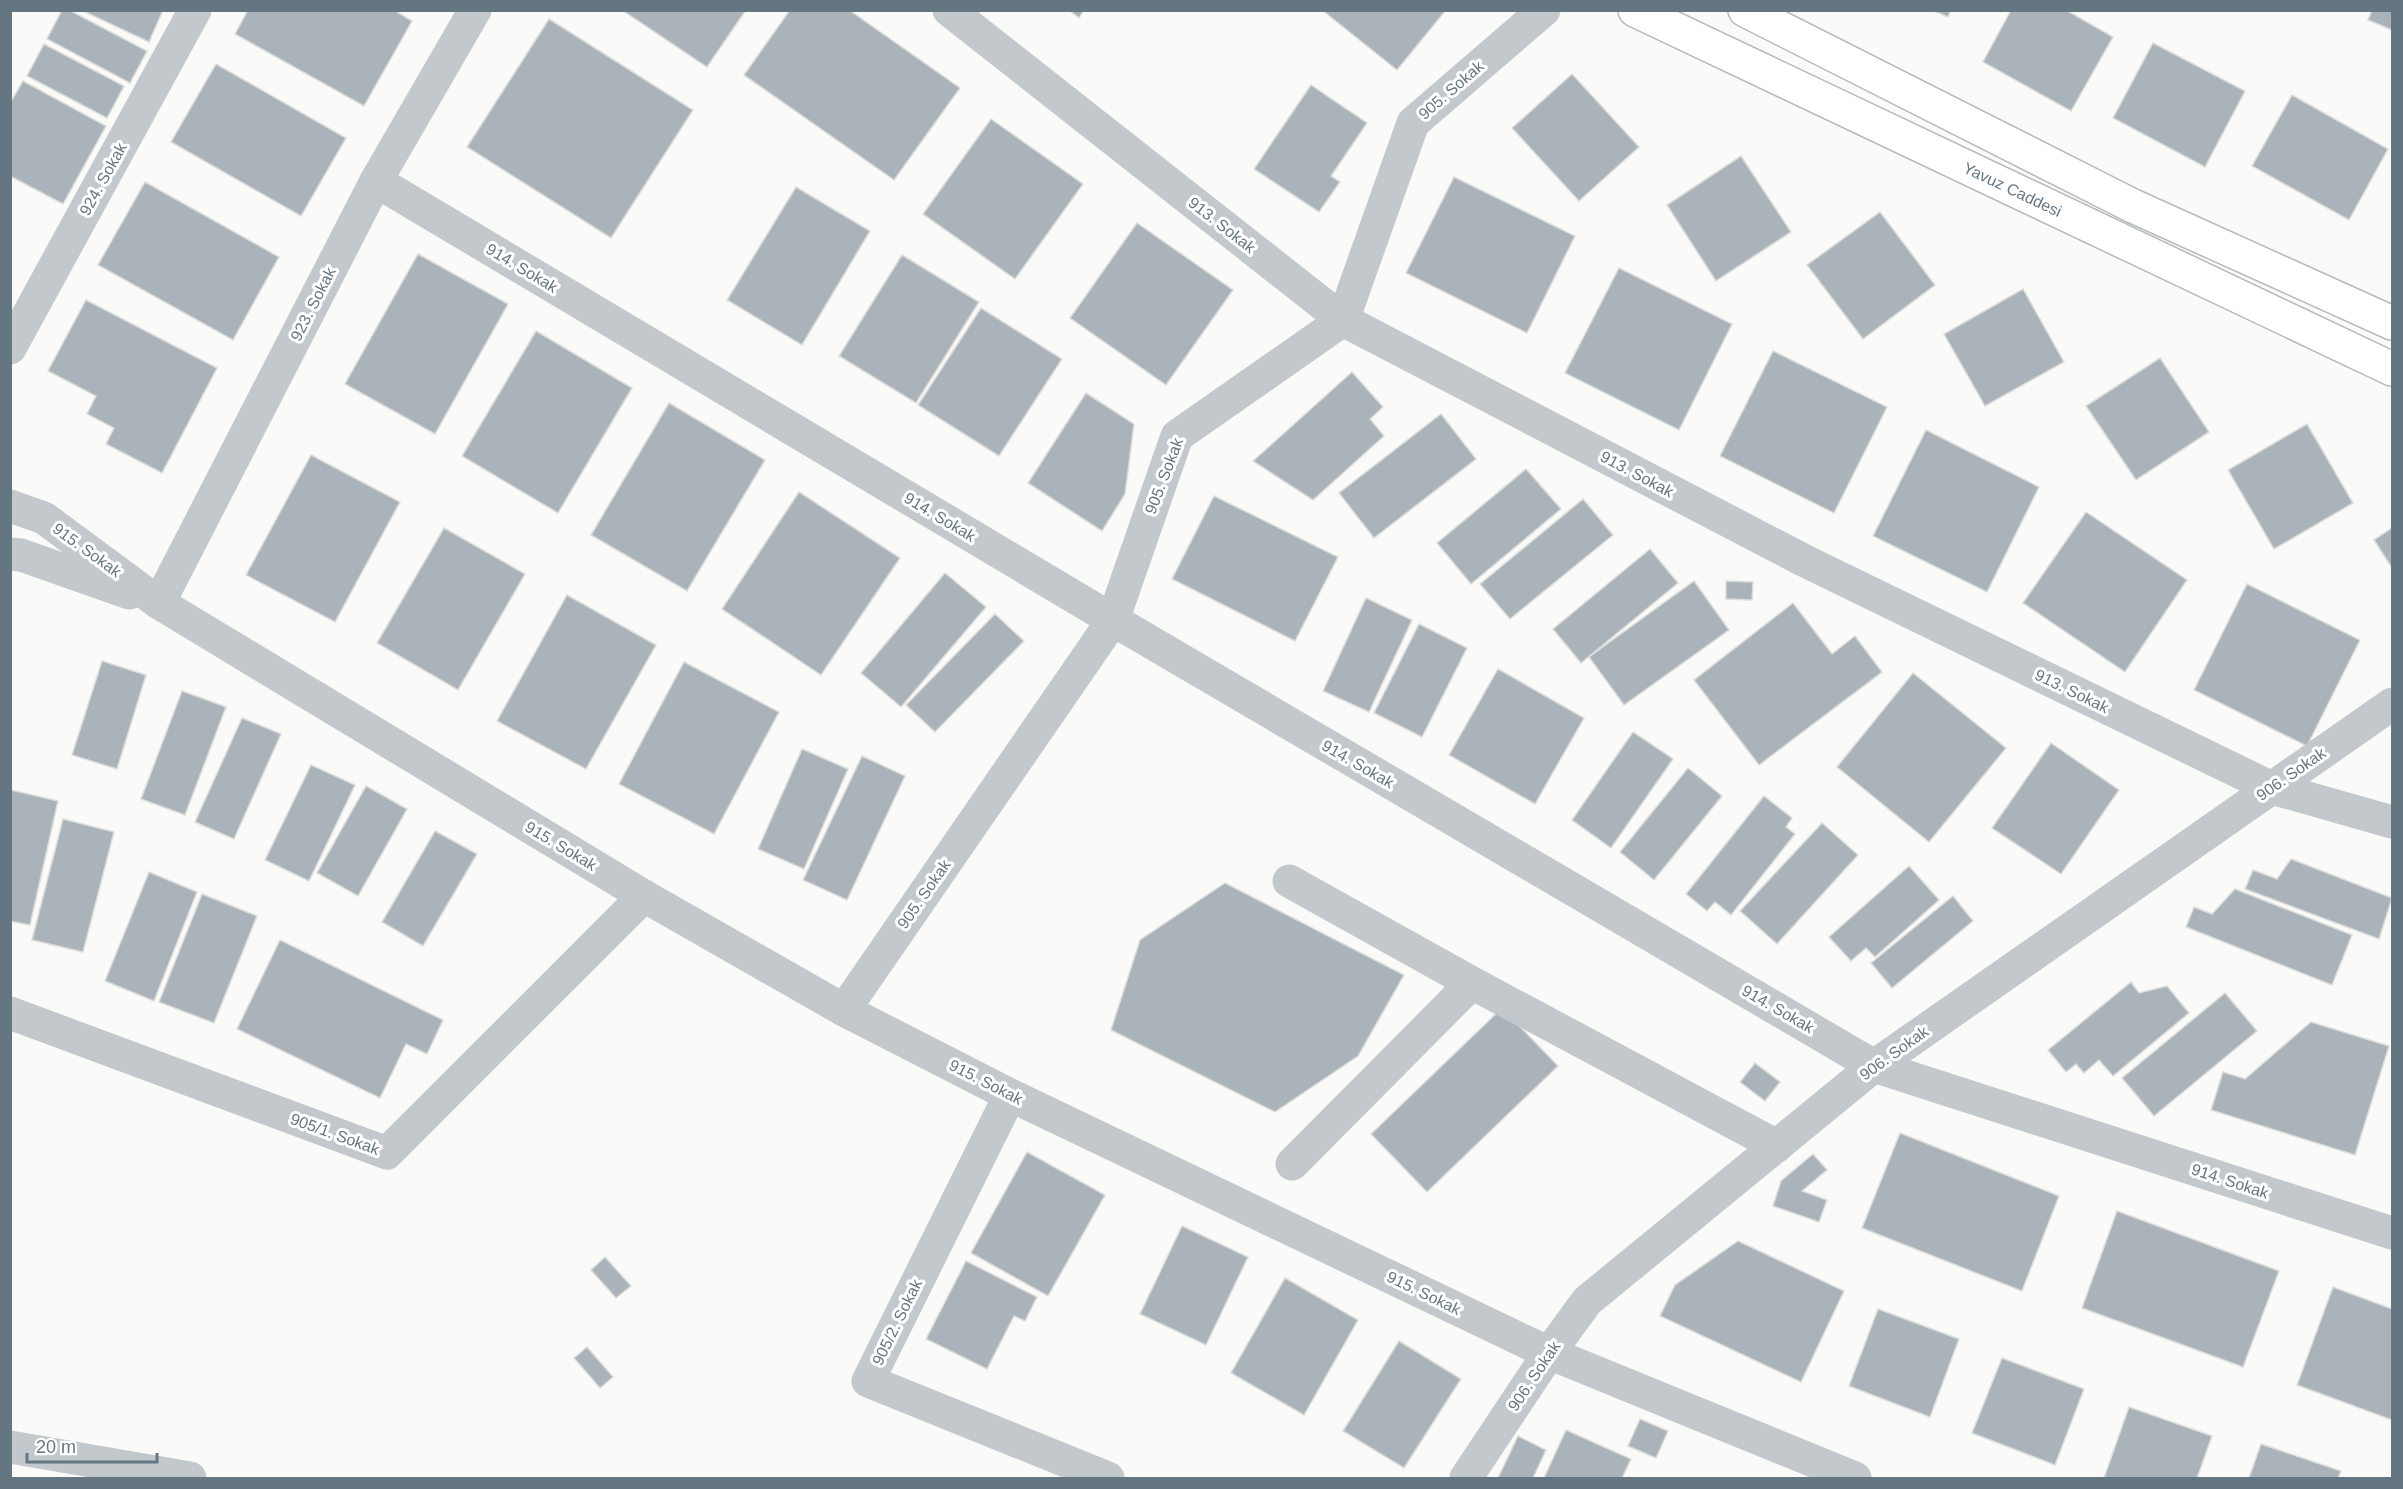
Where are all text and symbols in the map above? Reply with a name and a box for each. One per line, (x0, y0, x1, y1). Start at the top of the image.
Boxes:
street label: 905. Sokak (1415, 57, 1488, 123)
street label: 924. Sokak (76, 139, 130, 218)
street label: Yavuz Caddesi (1961, 159, 2064, 220)
street label: 913. Sokak (1185, 194, 1260, 257)
street label: 914. Sokak (483, 240, 562, 296)
street label: 923. Sokak (287, 264, 339, 344)
street label: 905. Sokak (1142, 435, 1187, 516)
street label: 913. Sokak (1598, 448, 1677, 501)
street label: 914. Sokak (901, 489, 980, 545)
street label: 915. Sokak (50, 520, 125, 581)
street label: 913. Sokak (2032, 666, 2113, 717)
street label: 914. Sokak (1319, 737, 1398, 792)
street label: 906. Sokak (2253, 744, 2329, 804)
street label: 915. Sokak (522, 818, 601, 874)
street label: 905. Sokak (894, 856, 954, 932)
street label: 914. Sokak (1739, 982, 1818, 1037)
street label: 906. Sokak (1857, 1022, 1932, 1083)
street label: 915. Sokak (946, 1056, 1026, 1108)
street label: 905/1. Sokak (288, 1110, 383, 1158)
street label: 914. Sokak (2189, 1161, 2272, 1202)
street label: 915. Sokak (1384, 1268, 1465, 1319)
street label: 905/2. Sokak (869, 1275, 926, 1368)
street label: 906. Sokak (1505, 1337, 1564, 1414)
scale bar (27, 1426, 158, 1464)
text: 20 m (36, 1437, 76, 1457)

